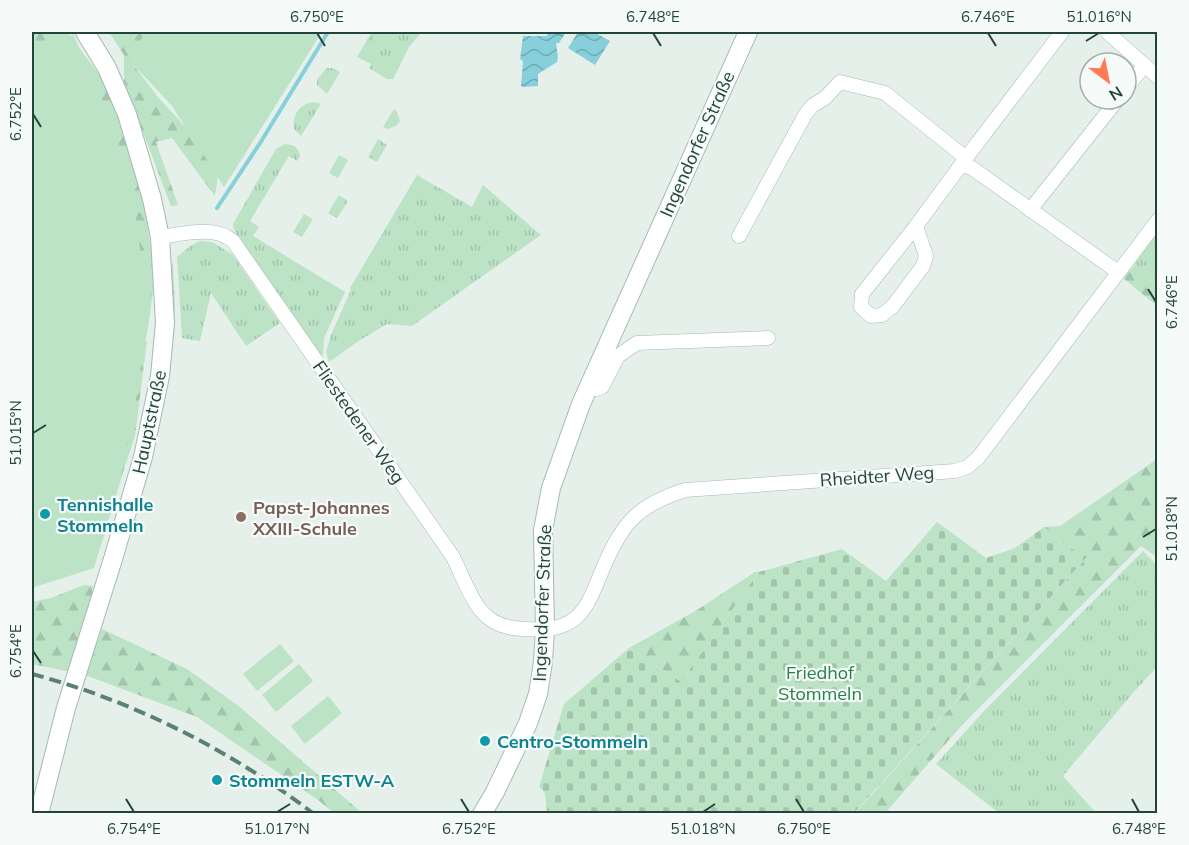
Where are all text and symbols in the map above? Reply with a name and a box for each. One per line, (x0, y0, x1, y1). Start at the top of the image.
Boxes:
text: 6.750°E (290, 7, 344, 26)
text: 6.748°E (626, 7, 680, 26)
text: 6.746°E (961, 7, 1015, 26)
text: 51.016°N (1066, 7, 1132, 26)
north arrow (1078, 51, 1138, 111)
street label: Ingendorfer Straße (655, 67, 739, 221)
text: N (1106, 82, 1126, 105)
text: 6.752°E (6, 87, 25, 141)
text: 6.746°E (1162, 275, 1181, 329)
street label: Fliestedener Weg (308, 356, 410, 488)
street label: Hauptstraße (127, 368, 171, 476)
text: 51.015°N (6, 400, 25, 466)
street label: Rheidter Weg (819, 461, 935, 491)
place label: Tennishalle Stommeln (57, 493, 153, 537)
place label: Papst-Johannes XXIII-Schule (252, 496, 390, 540)
text: 51.018°N (1162, 496, 1181, 562)
marker: Tennishalle Stommeln (38, 507, 52, 521)
marker: Papst-Johannes XXIII-Schule (234, 510, 248, 524)
street label: Ingendorfer Straße (528, 524, 556, 682)
text: 6.754°E (6, 624, 25, 678)
park label: Friedhof Stommeln (778, 661, 862, 705)
place label: Centro-Stommeln (497, 730, 648, 753)
marker: Centro-Stommeln (478, 734, 492, 748)
place label: Stommeln ESTW-A (229, 769, 395, 792)
marker: Stommeln ESTW-A (210, 773, 224, 787)
text: 6.754°E (107, 819, 161, 838)
text: 51.017°N (244, 819, 310, 838)
text: 6.752°E (442, 819, 496, 838)
text: 51.018°N (670, 819, 736, 838)
text: 6.750°E (777, 819, 831, 838)
text: 6.748°E (1112, 819, 1166, 838)

